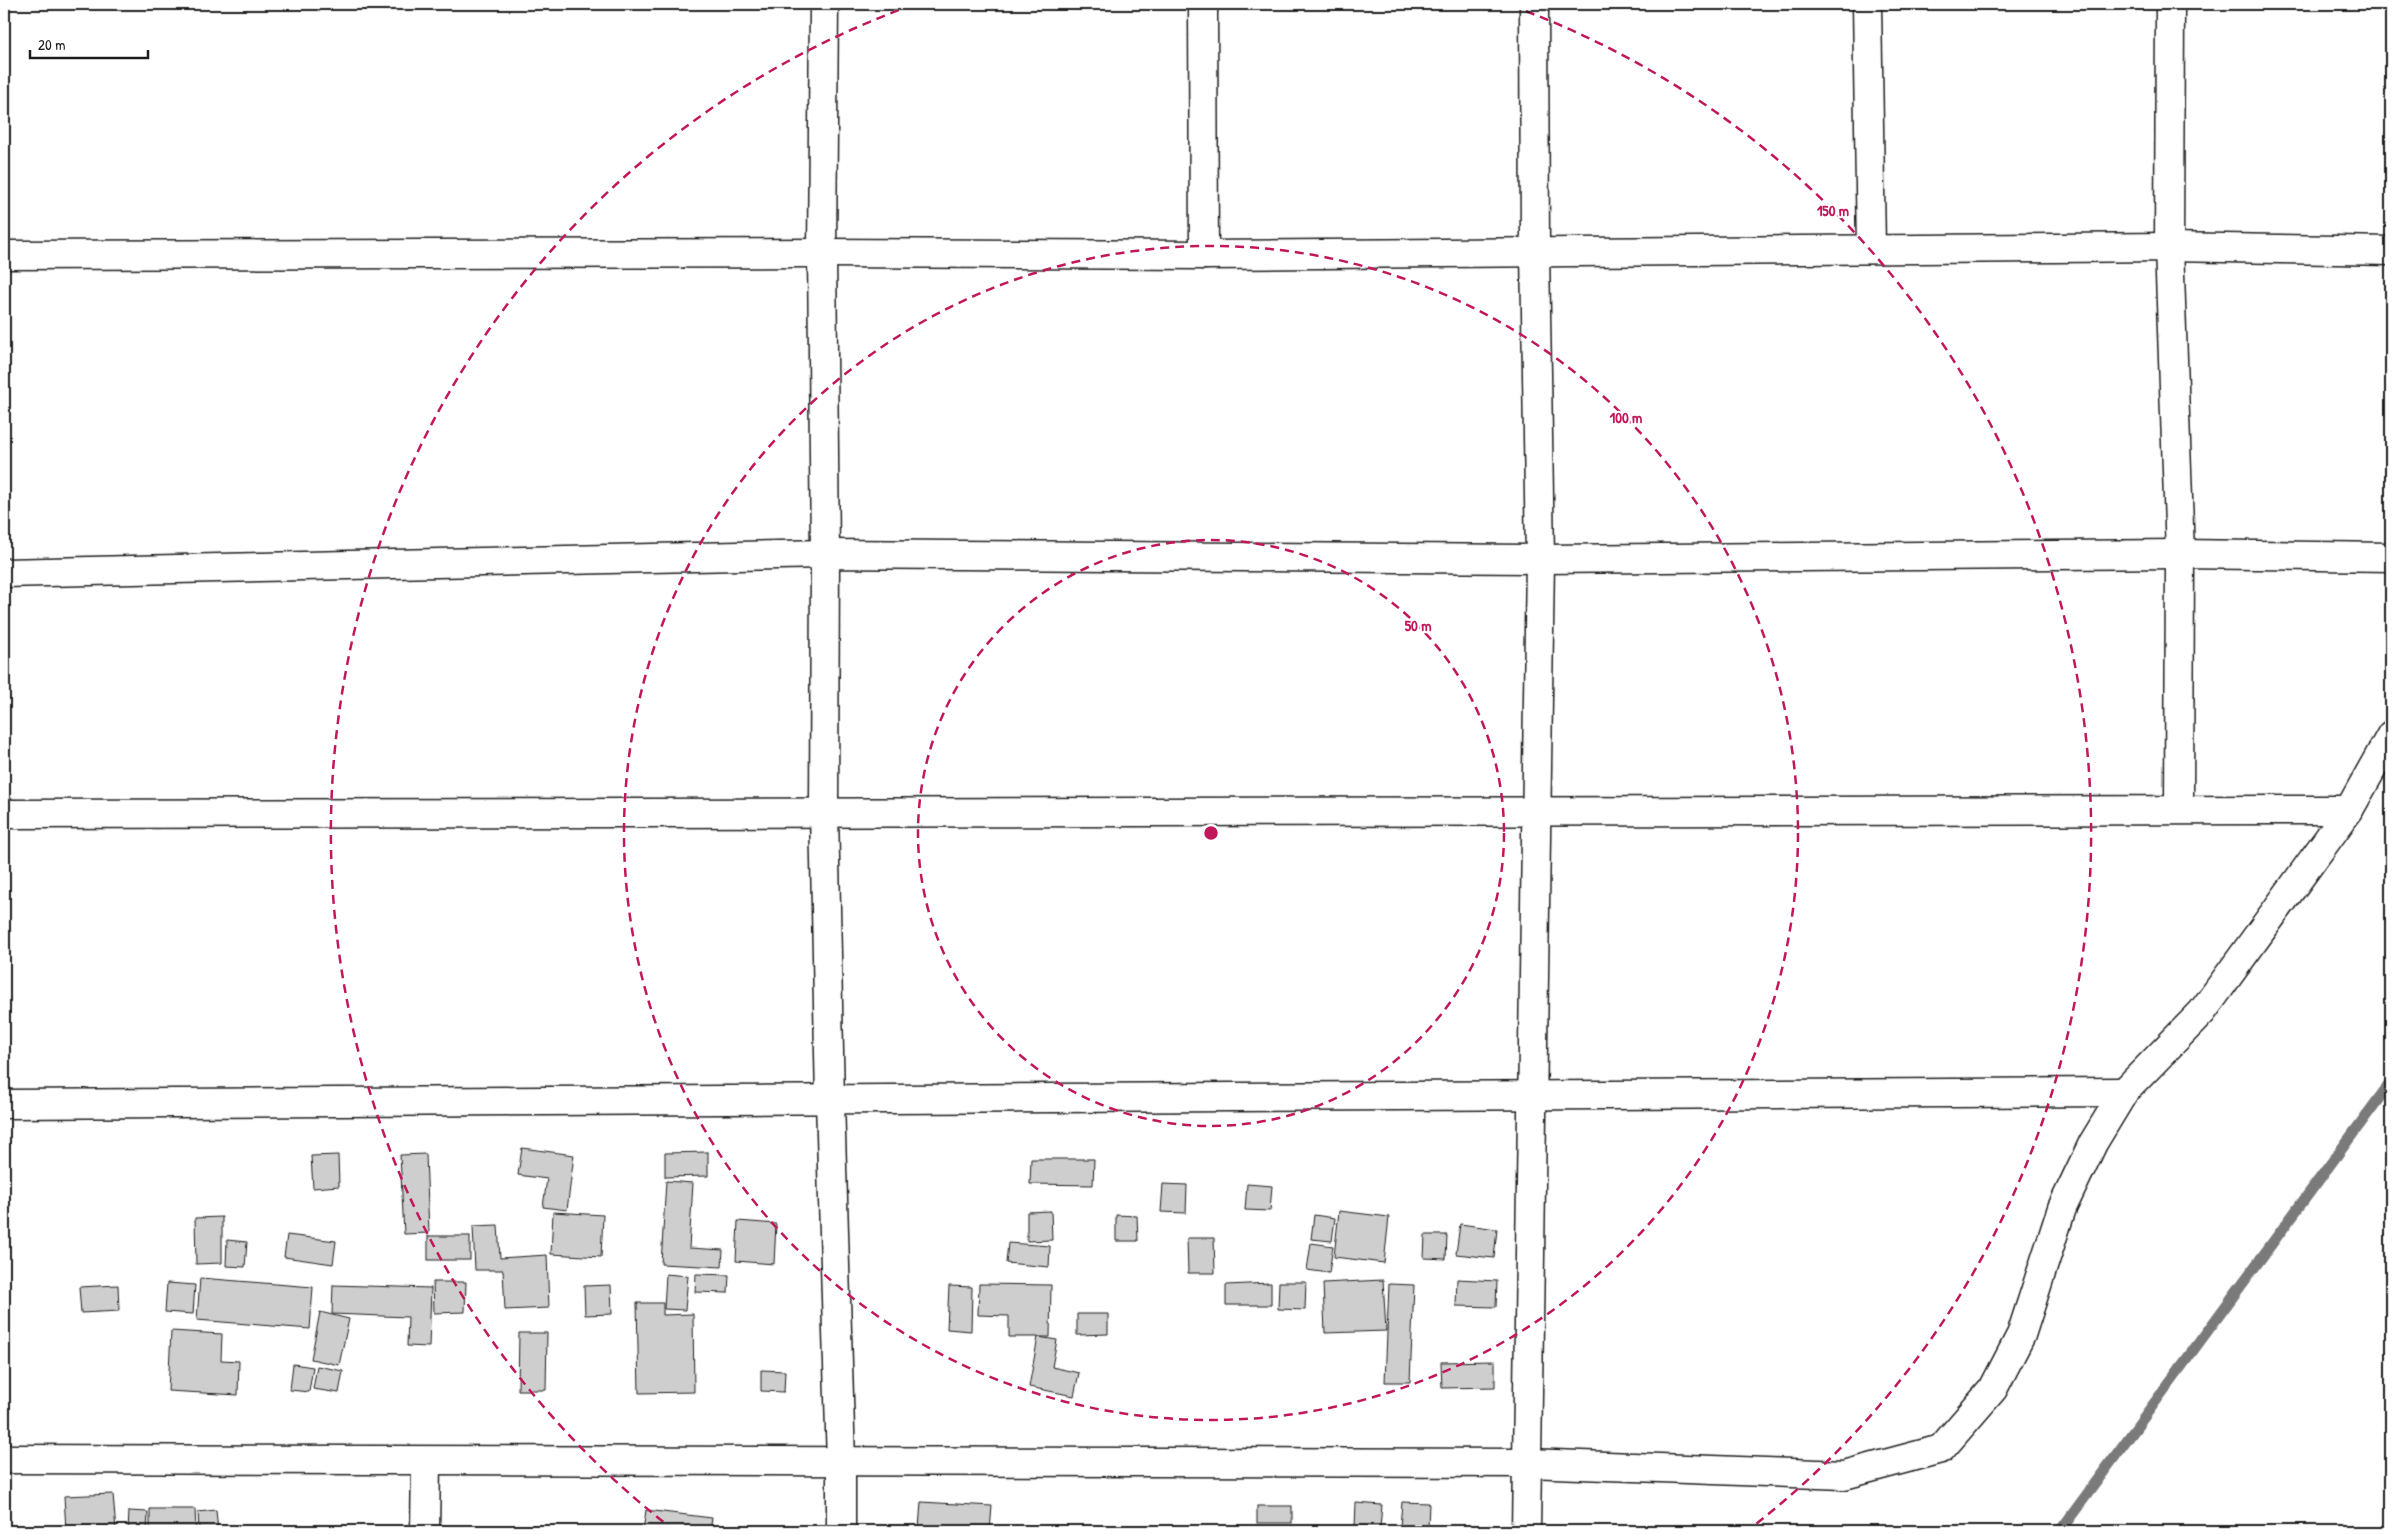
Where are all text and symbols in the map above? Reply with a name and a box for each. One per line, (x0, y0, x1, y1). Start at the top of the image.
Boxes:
scale bar (30, 28, 148, 60)
text: 20 m (38, 34, 65, 55)
text: 150 m (1817, 200, 1849, 221)
text: 100 m (1610, 407, 1642, 428)
text: 50 m (1405, 615, 1431, 636)
centre of rings (1202, 824, 1220, 842)

